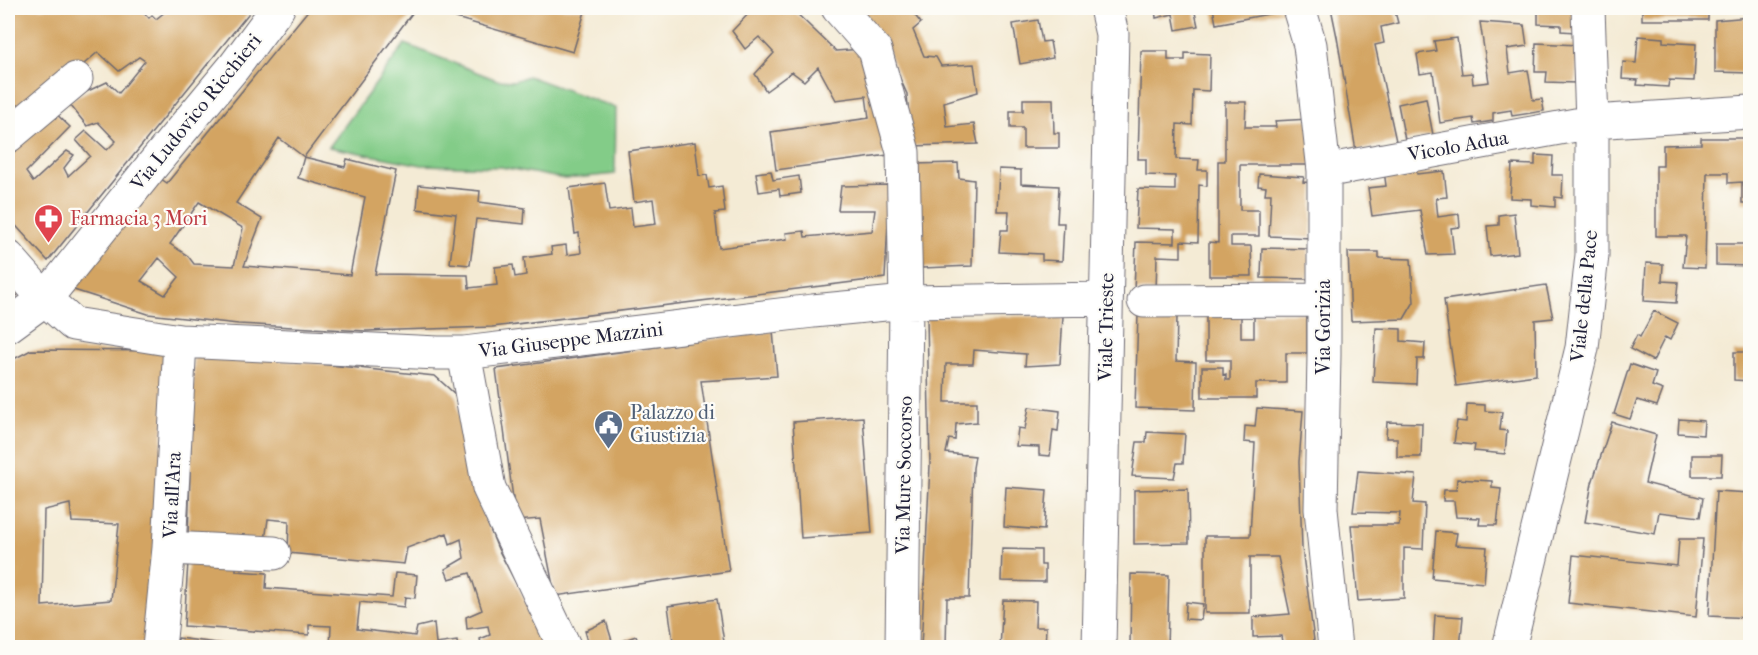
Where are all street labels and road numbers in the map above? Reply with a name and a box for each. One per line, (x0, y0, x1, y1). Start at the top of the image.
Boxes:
street label: Via Ludovico Ricchieri (125, 29, 266, 196)
street label: Vicolo Adua (1405, 126, 1511, 166)
street label: Viale della Pace (1566, 229, 1602, 364)
street label: Viale Trieste (1094, 273, 1118, 382)
street label: Via Gorizia (1312, 279, 1335, 376)
street label: Via Giuseppe Mazzini (477, 317, 665, 363)
street label: Via Mure Soccorso (891, 396, 917, 555)
street label: Via all'Ara (158, 450, 186, 540)

